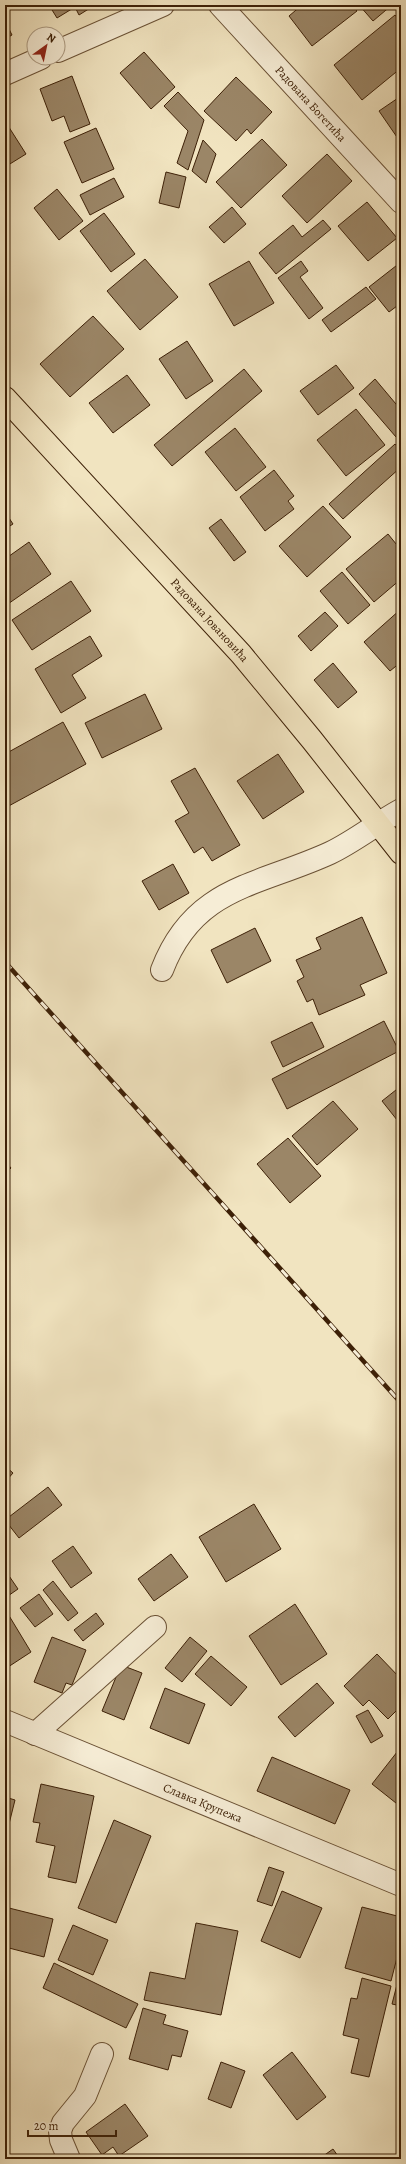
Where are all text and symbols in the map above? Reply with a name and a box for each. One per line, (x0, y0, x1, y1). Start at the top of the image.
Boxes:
north arrow (26, 26, 66, 66)
text: N (44, 30, 59, 47)
street label: Радована Богетића (272, 62, 350, 146)
street label: Радована Јовановића (167, 575, 253, 666)
street label: Славка Крупежа (161, 1779, 245, 1827)
scale bar (28, 2112, 116, 2138)
text: 20 m (34, 2118, 58, 2134)

